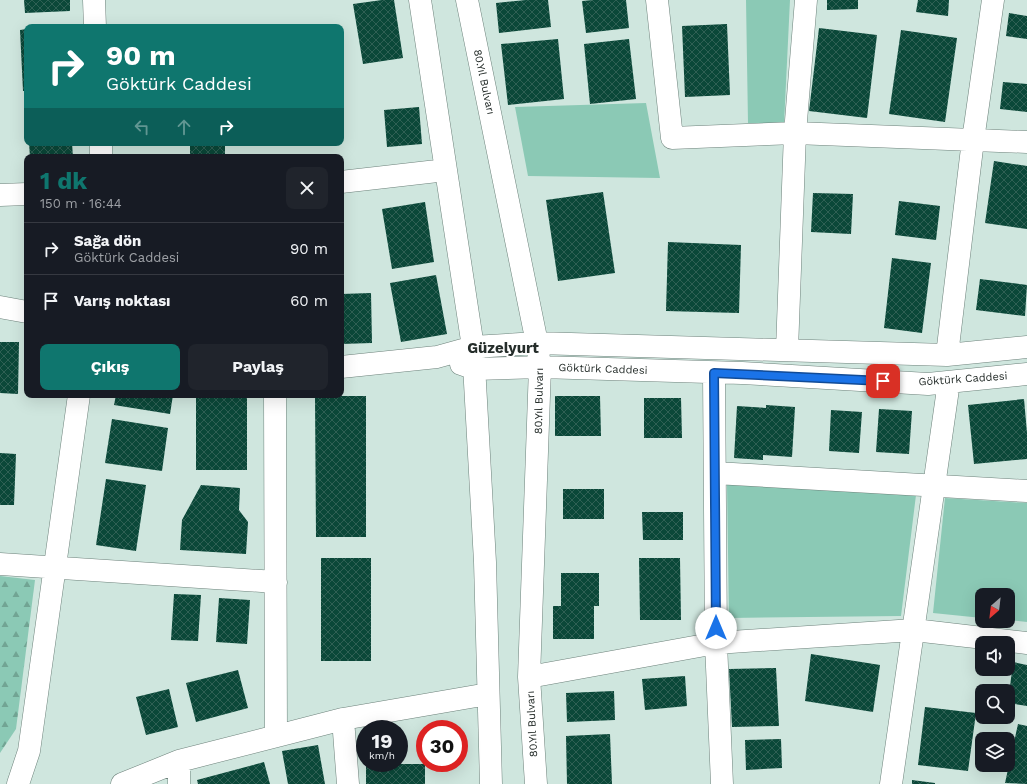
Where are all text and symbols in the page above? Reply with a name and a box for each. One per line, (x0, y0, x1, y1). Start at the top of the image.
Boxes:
text: 90 m (106, 39, 176, 72)
icon: right (40, 40, 92, 92)
street label: 80.Yıl Bulvarı (471, 48, 497, 116)
text: Göktürk Caddesi (106, 73, 252, 94)
icon: left (131, 116, 153, 138)
icon: ahead (173, 116, 195, 138)
icon: right (215, 116, 237, 138)
text: 1 dk (40, 167, 87, 195)
button: close (286, 167, 328, 209)
text: 150 m · 16:44 (40, 196, 122, 211)
text: Sağa dön (74, 232, 141, 250)
icon: right (40, 238, 62, 260)
text: 90 m (290, 240, 328, 258)
text: Göktürk Caddesi (74, 250, 179, 265)
icon: arrive (40, 290, 62, 312)
text: Varış noktası (74, 292, 171, 310)
text: 60 m (290, 292, 328, 310)
district label: Güzelyurt (467, 339, 539, 357)
button: Çıkış (40, 344, 180, 390)
button: Paylaş (188, 344, 328, 390)
street label: Göktürk Caddesi (558, 361, 648, 377)
pin (866, 364, 900, 398)
street label: 80.Yıl Bulvarı (532, 368, 546, 434)
street label: Göktürk Caddesi (918, 369, 1008, 389)
icon: arrive (872, 370, 894, 392)
north arrow (975, 588, 1015, 628)
map controls (975, 588, 1015, 772)
position arrow (695, 607, 737, 649)
button: sound (975, 636, 1015, 676)
button: search (975, 684, 1015, 724)
street label: 80.Yıl Bulvarı (524, 690, 540, 758)
speed limit sign: 30 (416, 720, 468, 772)
text: 19 (372, 729, 392, 753)
button: layers (975, 732, 1015, 772)
text: km/h (369, 750, 395, 761)

